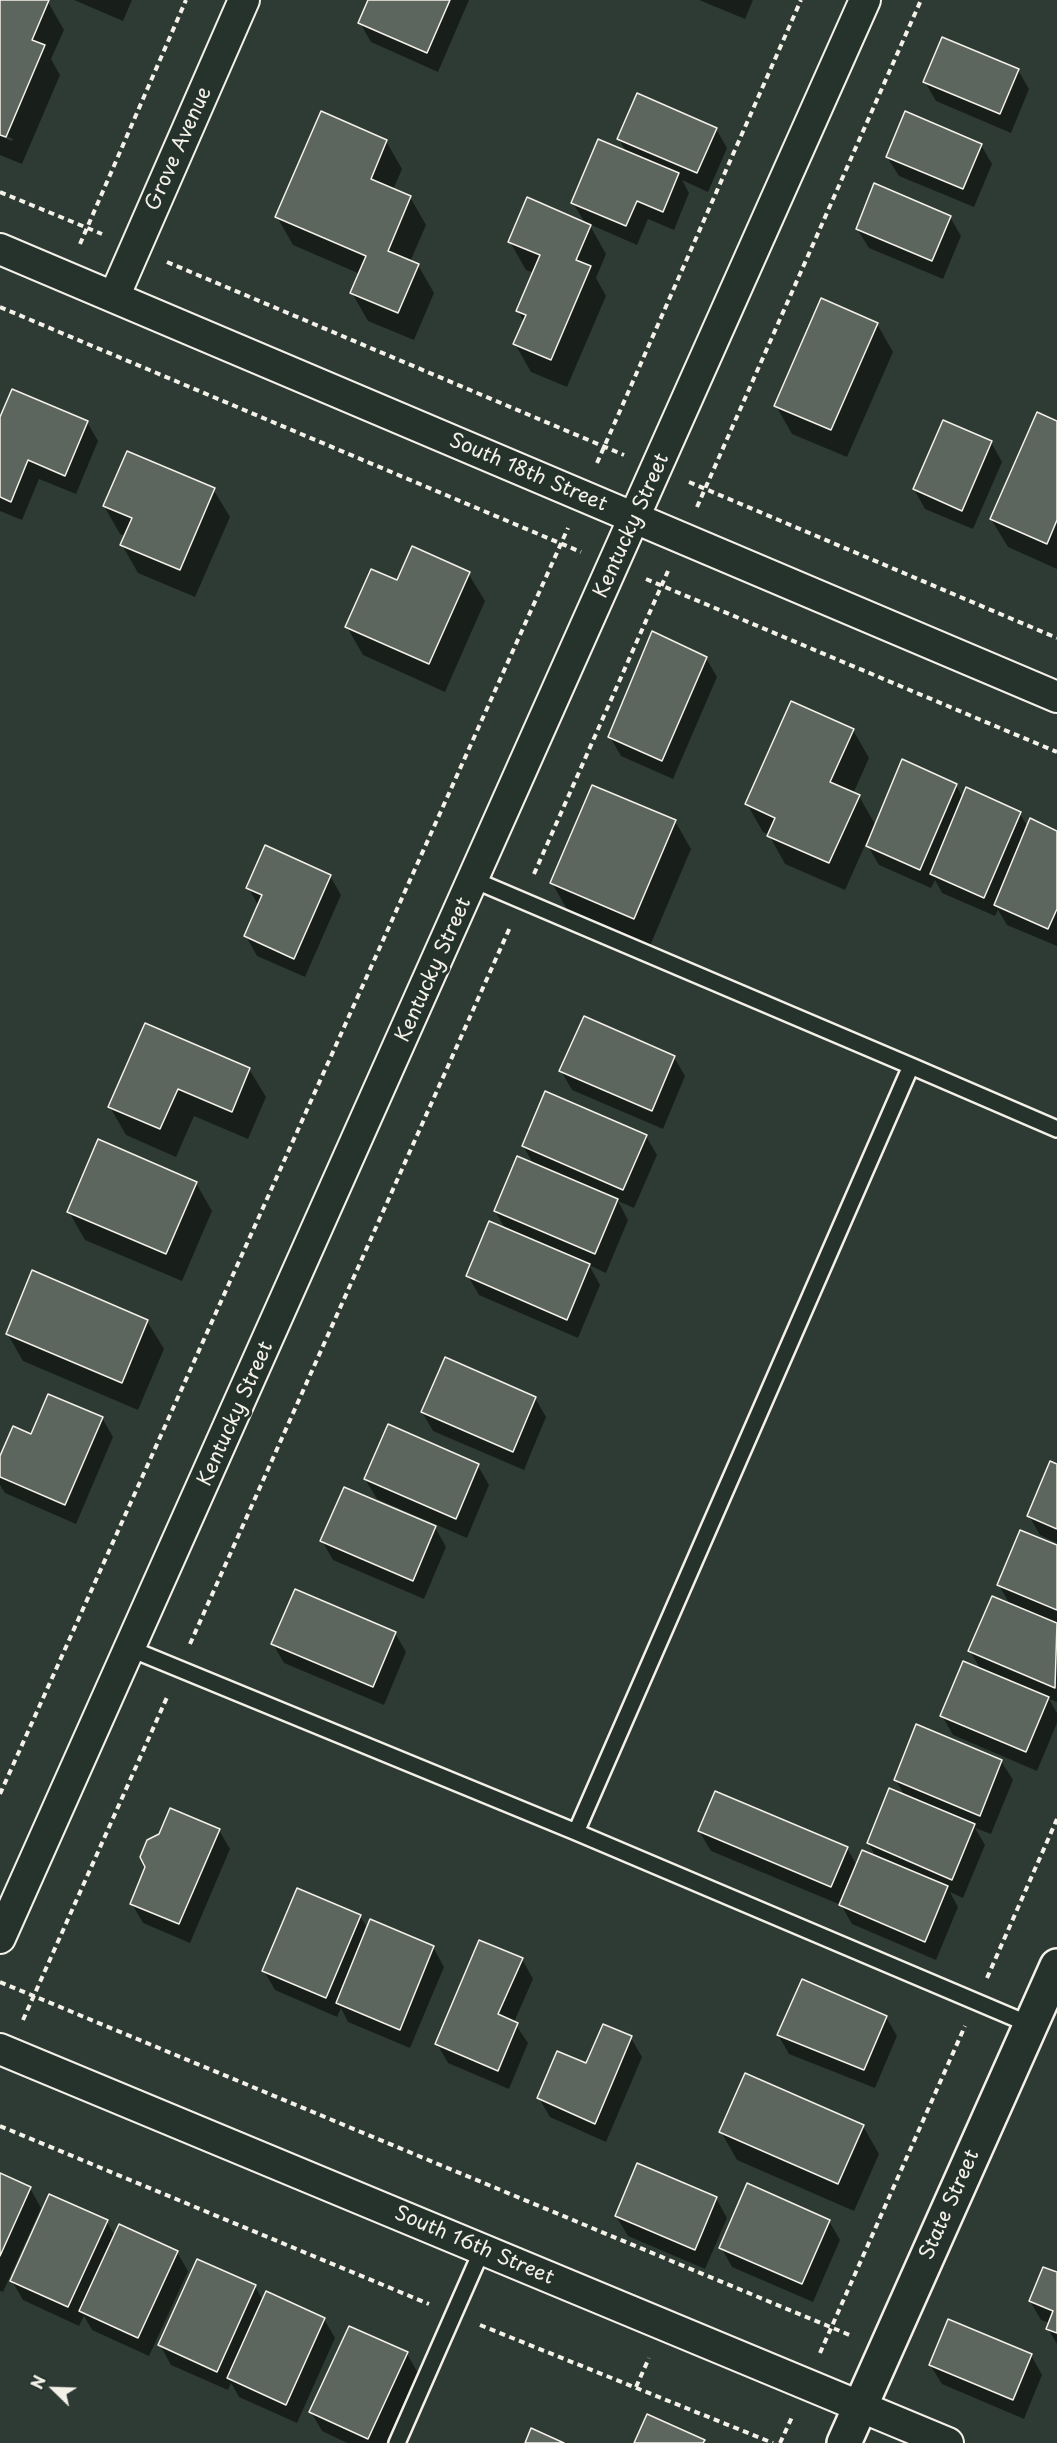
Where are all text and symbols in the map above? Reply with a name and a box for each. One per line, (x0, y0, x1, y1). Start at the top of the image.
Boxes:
street label: Grove Avenue (141, 83, 217, 215)
street label: South 18th Street (445, 429, 611, 517)
street label: Kentucky Street (589, 450, 675, 602)
street label: Kentucky Street (391, 894, 477, 1046)
street label: Kentucky Street (193, 1338, 279, 1490)
street label: State Street (915, 2146, 985, 2264)
street label: South 16th Street (391, 2202, 557, 2290)
north arrow (24, 2359, 84, 2419)
text: N (24, 2371, 51, 2392)

